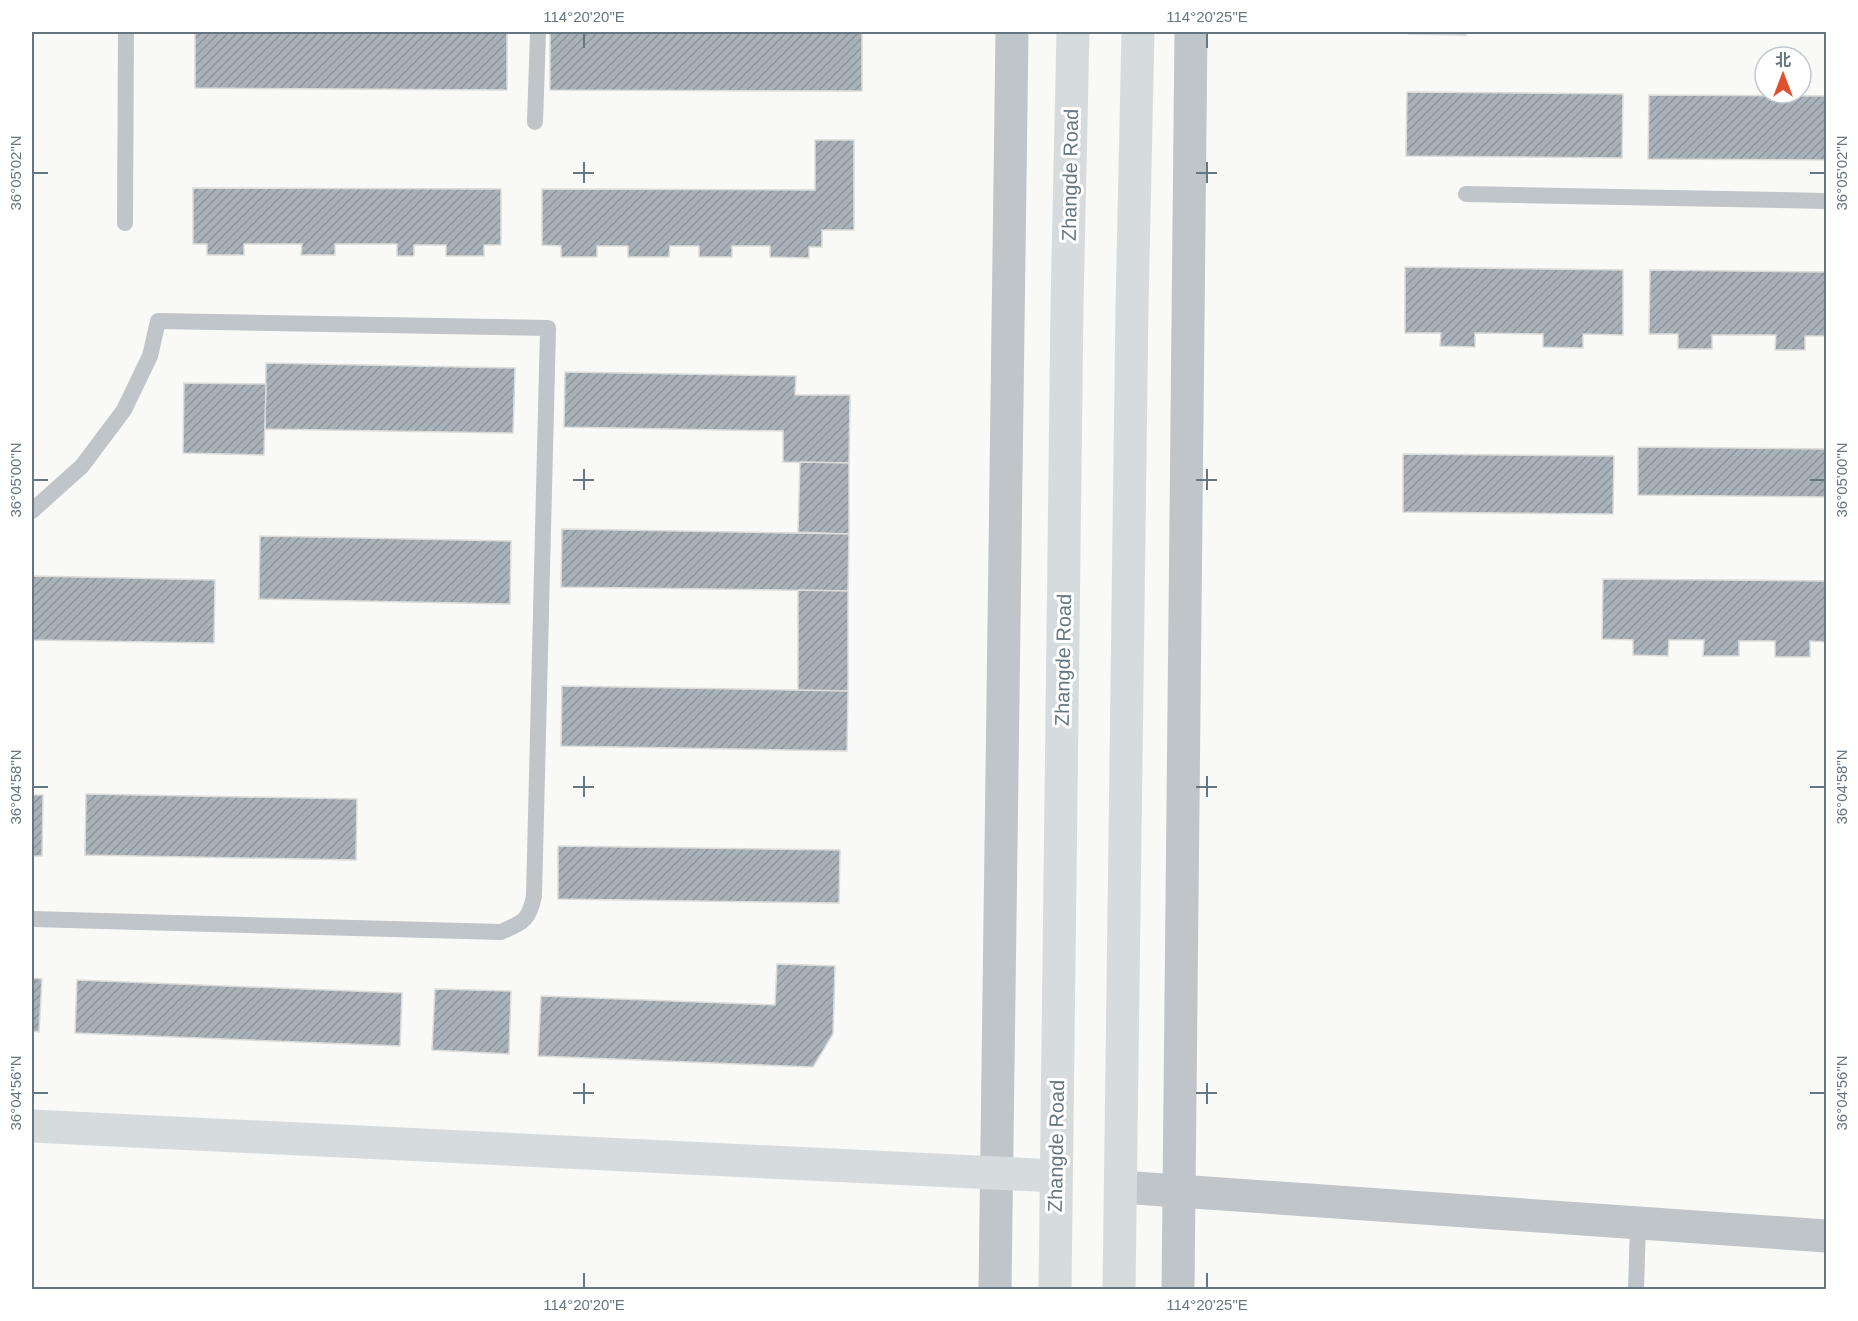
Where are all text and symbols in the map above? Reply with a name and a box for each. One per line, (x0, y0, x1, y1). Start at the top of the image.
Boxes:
text: 114°20'20"E (543, 8, 625, 25)
text: 114°20'25"E (1166, 8, 1248, 25)
north arrow (1753, 45, 1813, 105)
text: 北 (1775, 52, 1791, 69)
street label: Zhangde Road (1058, 109, 1082, 241)
text: 36°05'02"N (7, 135, 24, 211)
text: 36°05'02"N (1833, 135, 1850, 211)
text: 36°05'00"N (7, 442, 24, 518)
text: 36°05'00"N (1833, 442, 1850, 518)
street label: Zhangde Road (1051, 594, 1075, 726)
text: 36°04'58"N (7, 749, 24, 825)
text: 36°04'58"N (1833, 749, 1850, 825)
text: 36°04'56"N (7, 1055, 24, 1131)
text: 36°04'56"N (1833, 1055, 1850, 1131)
street label: Zhangde Road (1044, 1080, 1068, 1212)
text: 114°20'20"E (543, 1296, 625, 1313)
text: 114°20'25"E (1166, 1296, 1248, 1313)

